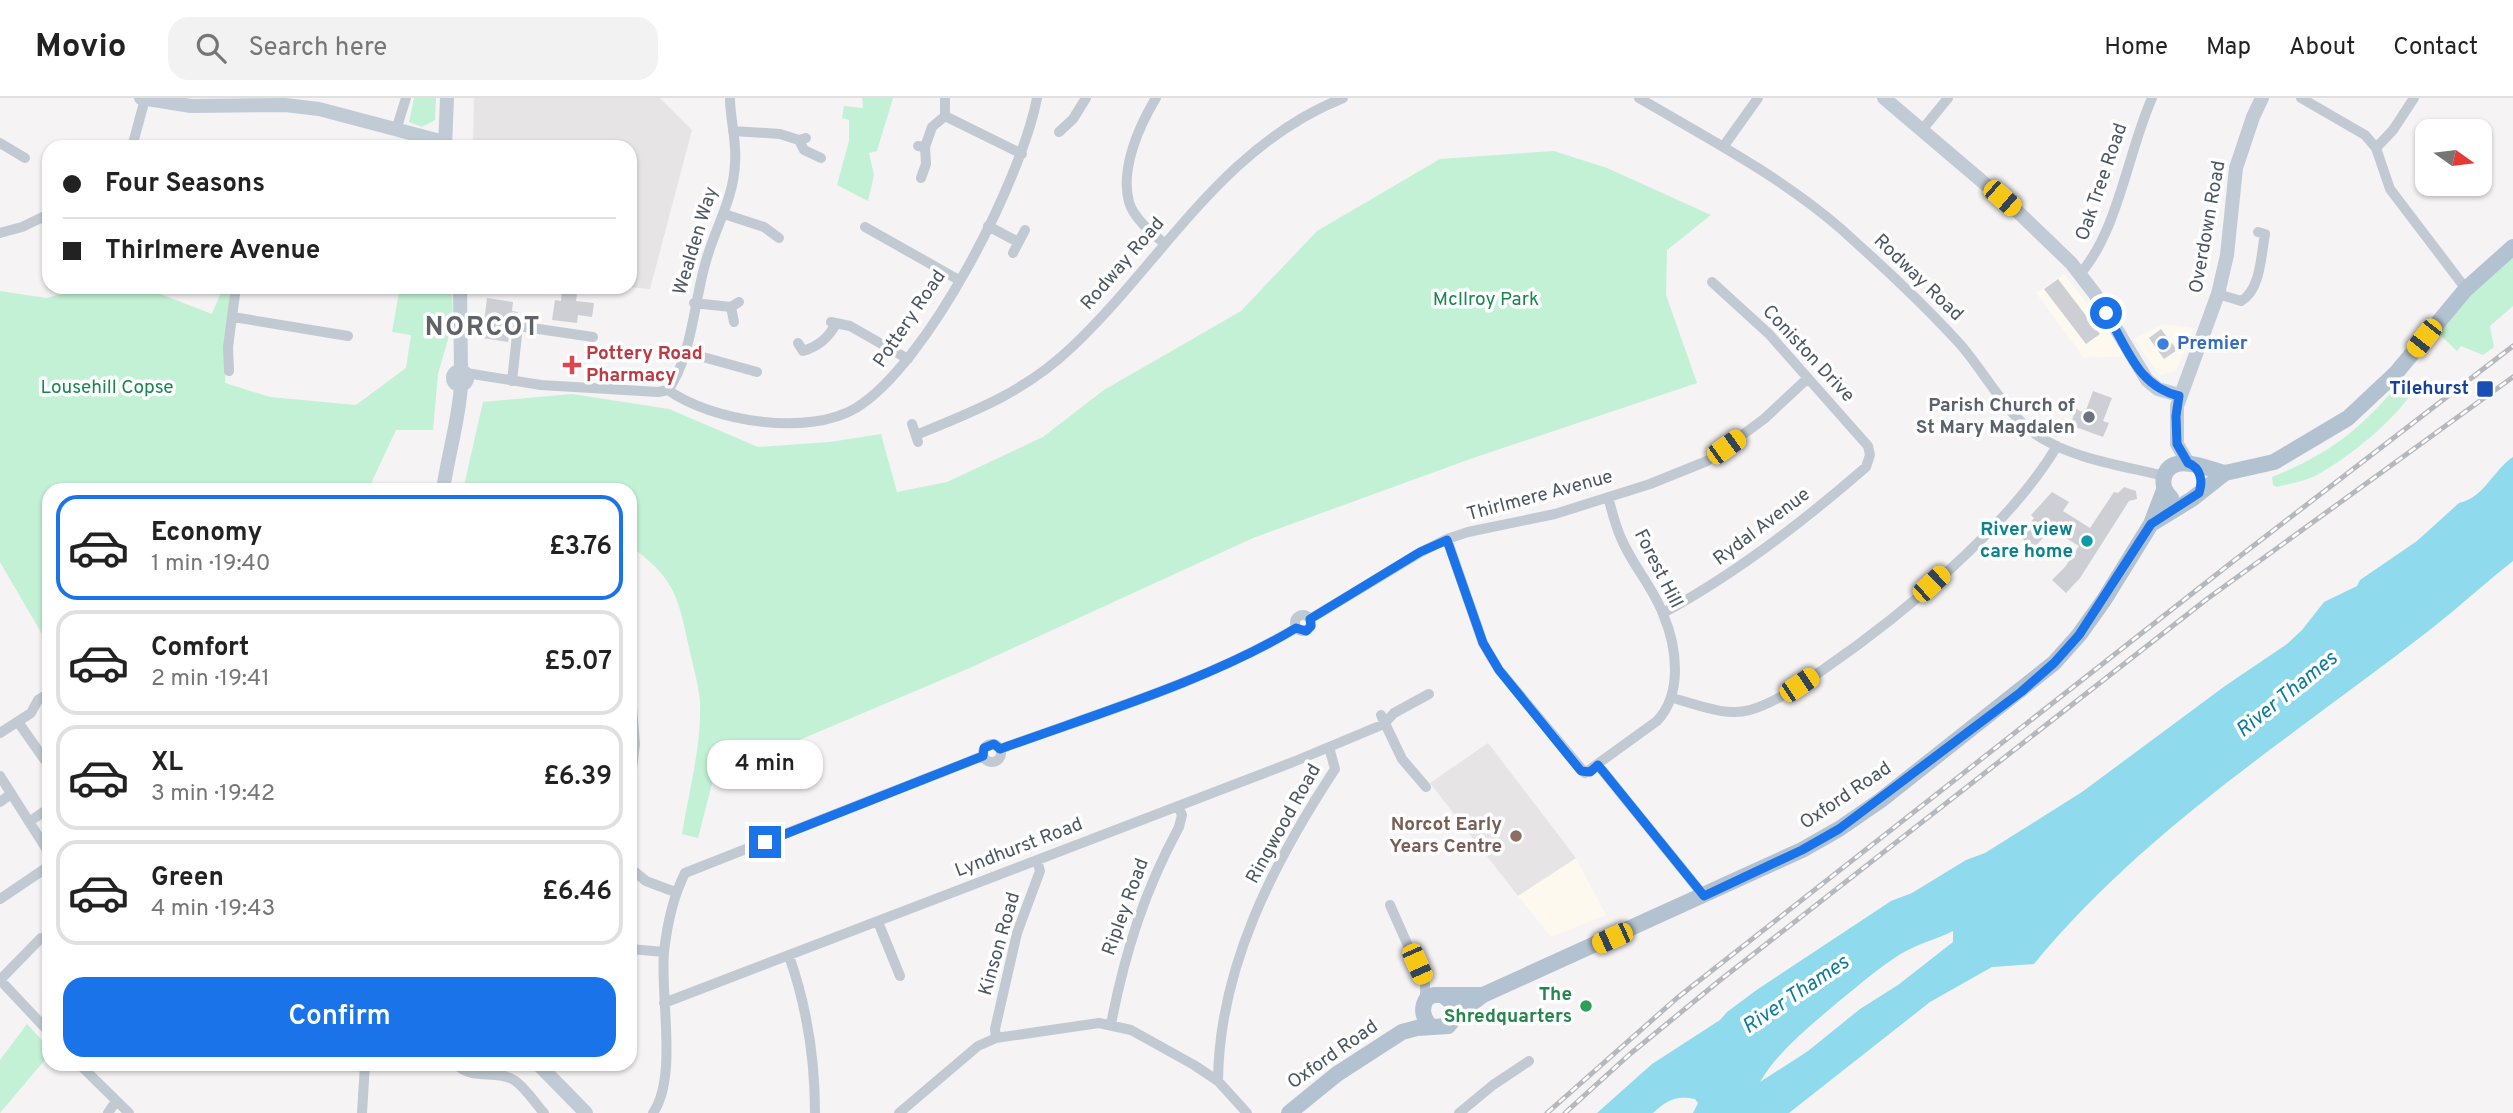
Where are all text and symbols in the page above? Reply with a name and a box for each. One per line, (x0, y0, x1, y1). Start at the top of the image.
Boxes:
search box (168, 17, 658, 80)
text: Movio (35, 27, 126, 69)
icon: search (192, 29, 230, 67)
text: Search here (248, 32, 387, 65)
text: Home (2104, 33, 2168, 63)
text: Map (2206, 33, 2251, 63)
text: About (2289, 33, 2355, 63)
text: Contact (2393, 33, 2478, 63)
north arrow (2415, 119, 2492, 196)
map controls (2415, 119, 2492, 196)
street label: Oak Tree Road (2071, 120, 2133, 244)
street label: Overdown Road (2185, 159, 2231, 295)
text: Four Seasons (105, 168, 265, 201)
car (1980, 176, 2025, 220)
street label: Wealden Way (668, 184, 724, 298)
street label: Rodway Road (1076, 213, 1170, 315)
street label: Rodway Road (1868, 229, 1968, 327)
text: Thirlmere Avenue (105, 235, 320, 268)
street label: Pottery Road (869, 266, 951, 372)
park label: McIlroy Park (1433, 288, 1539, 312)
route start (2090, 297, 2122, 329)
street label: Coniston Drive (1757, 300, 1859, 408)
district label: NORCOT (425, 312, 541, 345)
car (2403, 315, 2446, 361)
place label: Premier (2177, 332, 2248, 356)
marker: Premier (2155, 336, 2171, 352)
place label: Pottery Road Pharmacy (586, 342, 703, 388)
marker: Pottery Road Pharmacy (564, 357, 580, 373)
park label: Lousehill Copse (40, 376, 174, 400)
place label: Tilehurst (2389, 377, 2469, 401)
marker: Tilehurst (2475, 379, 2495, 399)
place label: Parish Church of St Mary Magdalen (1916, 394, 2075, 440)
marker: Parish Church of St Mary Magdalen (2081, 409, 2097, 425)
car (1703, 426, 1750, 468)
street label: Thirlmere Avenue (1464, 465, 1616, 527)
street label: Rydal Avenue (1709, 483, 1815, 571)
icon: car (67, 516, 130, 579)
text: Economy (151, 517, 262, 550)
place label: River view care home (1980, 518, 2073, 564)
street label: Forest Hill (1628, 526, 1688, 612)
text: £3.76 (549, 531, 612, 564)
marker: River view care home (2079, 533, 2095, 549)
text: 1 min · 19:40 (151, 550, 271, 579)
car (1909, 562, 1954, 606)
icon: car (67, 631, 130, 694)
text: Comfort (151, 632, 249, 665)
water label: River Thames (2231, 645, 2344, 744)
text: £5.07 (544, 646, 612, 679)
text: 2 min · 19:41 (151, 665, 270, 694)
car (1776, 665, 1823, 705)
callout: 4 min (707, 740, 823, 790)
icon: car (67, 746, 130, 809)
text: XL (151, 747, 183, 780)
text: 4 min (735, 750, 795, 779)
street label: Oxford Road (1796, 757, 1896, 835)
street label: Ringwood Road (1241, 760, 1327, 888)
text: £6.39 (543, 761, 612, 794)
text: 3 min · 19:42 (151, 780, 275, 809)
street label: Lyndhurst Road (952, 813, 1086, 883)
place label: Norcot Early Years Centre (1389, 813, 1502, 859)
route end (749, 826, 781, 858)
marker: Norcot Early Years Centre (1508, 828, 1524, 844)
street label: Ripley Road (1097, 855, 1155, 959)
icon: car (67, 861, 130, 924)
text: Green (151, 862, 224, 895)
text: £6.46 (542, 876, 612, 909)
street label: Kinson Road (974, 890, 1026, 998)
text: 4 min · 19:43 (151, 895, 275, 924)
car (1589, 920, 1636, 956)
car (1399, 941, 1436, 987)
water label: River Thames (1737, 949, 1855, 1041)
button: Confirm (63, 977, 616, 1057)
place label: The Shredquarters (1444, 983, 1572, 1029)
marker: The Shredquarters (1578, 998, 1594, 1014)
street label: Oxford Road (1283, 1015, 1383, 1095)

